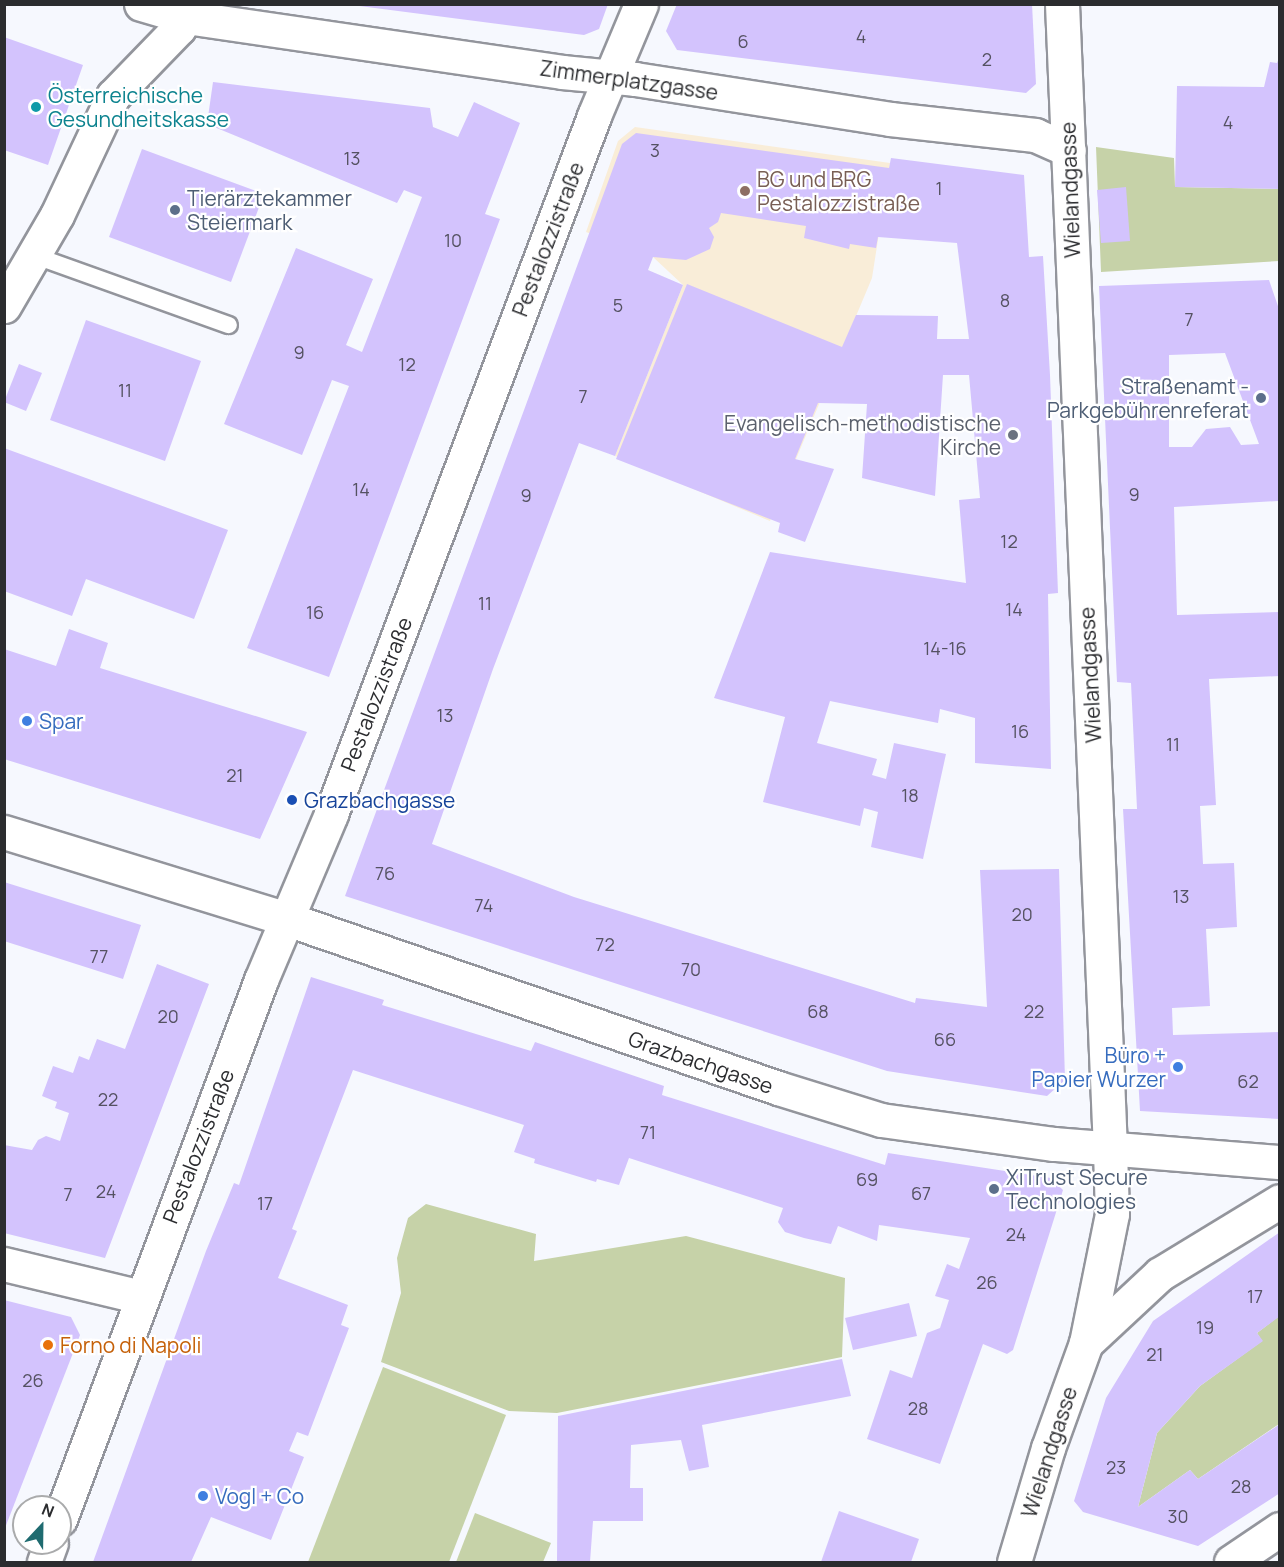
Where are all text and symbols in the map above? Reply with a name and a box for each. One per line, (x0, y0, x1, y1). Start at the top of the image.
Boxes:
house number: 4 (856, 25, 866, 47)
house number: 6 (737, 30, 749, 52)
house number: 2 (982, 48, 992, 70)
street label: Zimmerplatzgasse (538, 55, 720, 105)
place label: Österreichische Gesundheitskasse (48, 82, 229, 132)
marker: Österreichische Gesundheitskasse (29, 100, 43, 114)
house number: 4 (1223, 111, 1233, 133)
street label: Wielandgasse (1055, 121, 1085, 259)
house number: 3 (650, 139, 660, 161)
house number: 13 (344, 147, 360, 169)
street label: Pestalozzistraße (507, 158, 589, 320)
place label: BG und BRG Pestalozzistraße (757, 166, 920, 216)
house number: 1 (935, 177, 943, 199)
marker: BG und BRG Pestalozzistraße (738, 184, 752, 198)
place label: Tierärztekammer Steiermark (187, 185, 352, 235)
marker: Tierärztekammer Steiermark (168, 203, 182, 217)
house number: 10 (444, 229, 462, 251)
house number: 8 (1000, 289, 1010, 311)
house number: 5 (613, 294, 623, 316)
house number: 7 (1184, 308, 1194, 330)
house number: 9 (293, 341, 305, 363)
house number: 12 (398, 353, 416, 375)
place label: Straßenamt - Parkgebührenreferat (1047, 373, 1249, 423)
house number: 11 (118, 379, 132, 401)
house number: 7 (578, 385, 588, 407)
marker: Straßenamt - Parkgebührenreferat (1254, 391, 1268, 405)
place label: Evangelisch-methodistische Kirche (724, 410, 1001, 460)
marker: Evangelisch-methodistische Kirche (1006, 428, 1020, 442)
house number: 14 (352, 478, 370, 500)
house number: 9 (1128, 483, 1140, 505)
house number: 9 (520, 484, 532, 506)
house number: 12 (1000, 530, 1018, 552)
house number: 11 (478, 592, 492, 614)
house number: 14 (1005, 598, 1023, 620)
house number: 16 (306, 601, 324, 623)
street label: Wielandgasse (1074, 606, 1106, 744)
street label: Pestalozzistraße (335, 613, 417, 775)
house number: 14-16 (923, 637, 967, 659)
house number: 13 (437, 704, 453, 726)
place label: Spar (39, 708, 84, 734)
marker: Spar (20, 714, 34, 728)
house number: 16 (1011, 720, 1029, 742)
house number: 11 (1166, 733, 1180, 755)
house number: 21 (226, 764, 244, 786)
house number: 18 (901, 784, 919, 806)
place label: Grazbachgasse (304, 787, 455, 813)
marker: Grazbachgasse (285, 793, 299, 807)
house number: 76 (375, 862, 395, 884)
house number: 13 (1173, 885, 1189, 907)
house number: 74 (475, 894, 493, 916)
house number: 20 (1011, 903, 1033, 925)
house number: 72 (595, 933, 615, 955)
house number: 77 (90, 945, 108, 967)
house number: 70 (681, 958, 701, 980)
house number: 68 (807, 1000, 829, 1022)
house number: 22 (1024, 1000, 1044, 1022)
house number: 20 (157, 1005, 179, 1027)
street label: Grazbachgasse (625, 1025, 777, 1099)
house number: 66 (934, 1028, 956, 1050)
place label: Büro + Papier Wurzer (1032, 1042, 1166, 1092)
marker: Büro + Papier Wurzer (1171, 1060, 1185, 1074)
street label: Pestalozzistraße (157, 1065, 239, 1227)
house number: 62 (1237, 1070, 1259, 1092)
house number: 22 (98, 1088, 118, 1110)
house number: 71 (640, 1121, 656, 1143)
place label: XiTrust Secure Technologies (1006, 1164, 1148, 1214)
house number: 69 (856, 1168, 878, 1190)
house number: 24 (96, 1180, 116, 1202)
house number: 67 (911, 1182, 931, 1204)
marker: XiTrust Secure Technologies (987, 1182, 1001, 1196)
house number: 7 (63, 1183, 73, 1205)
house number: 17 (257, 1192, 273, 1214)
house number: 24 (1006, 1223, 1026, 1245)
house number: 26 (976, 1271, 998, 1293)
house number: 17 (1247, 1285, 1263, 1307)
house number: 19 (1196, 1316, 1214, 1338)
place label: Forno di Napoli (60, 1332, 202, 1358)
marker: Forno di Napoli (41, 1338, 55, 1352)
house number: 21 (1146, 1343, 1164, 1365)
house number: 26 (22, 1369, 44, 1391)
street label: Wielandgasse (1016, 1383, 1082, 1521)
house number: 28 (908, 1397, 928, 1419)
house number: 23 (1106, 1456, 1126, 1478)
house number: 28 (1231, 1475, 1251, 1497)
place label: Vogl + Co (215, 1483, 304, 1509)
marker: Vogl + Co (196, 1489, 210, 1503)
north arrow (12, 1495, 72, 1555)
text: N (39, 1498, 57, 1523)
house number: 30 (1168, 1505, 1188, 1527)

